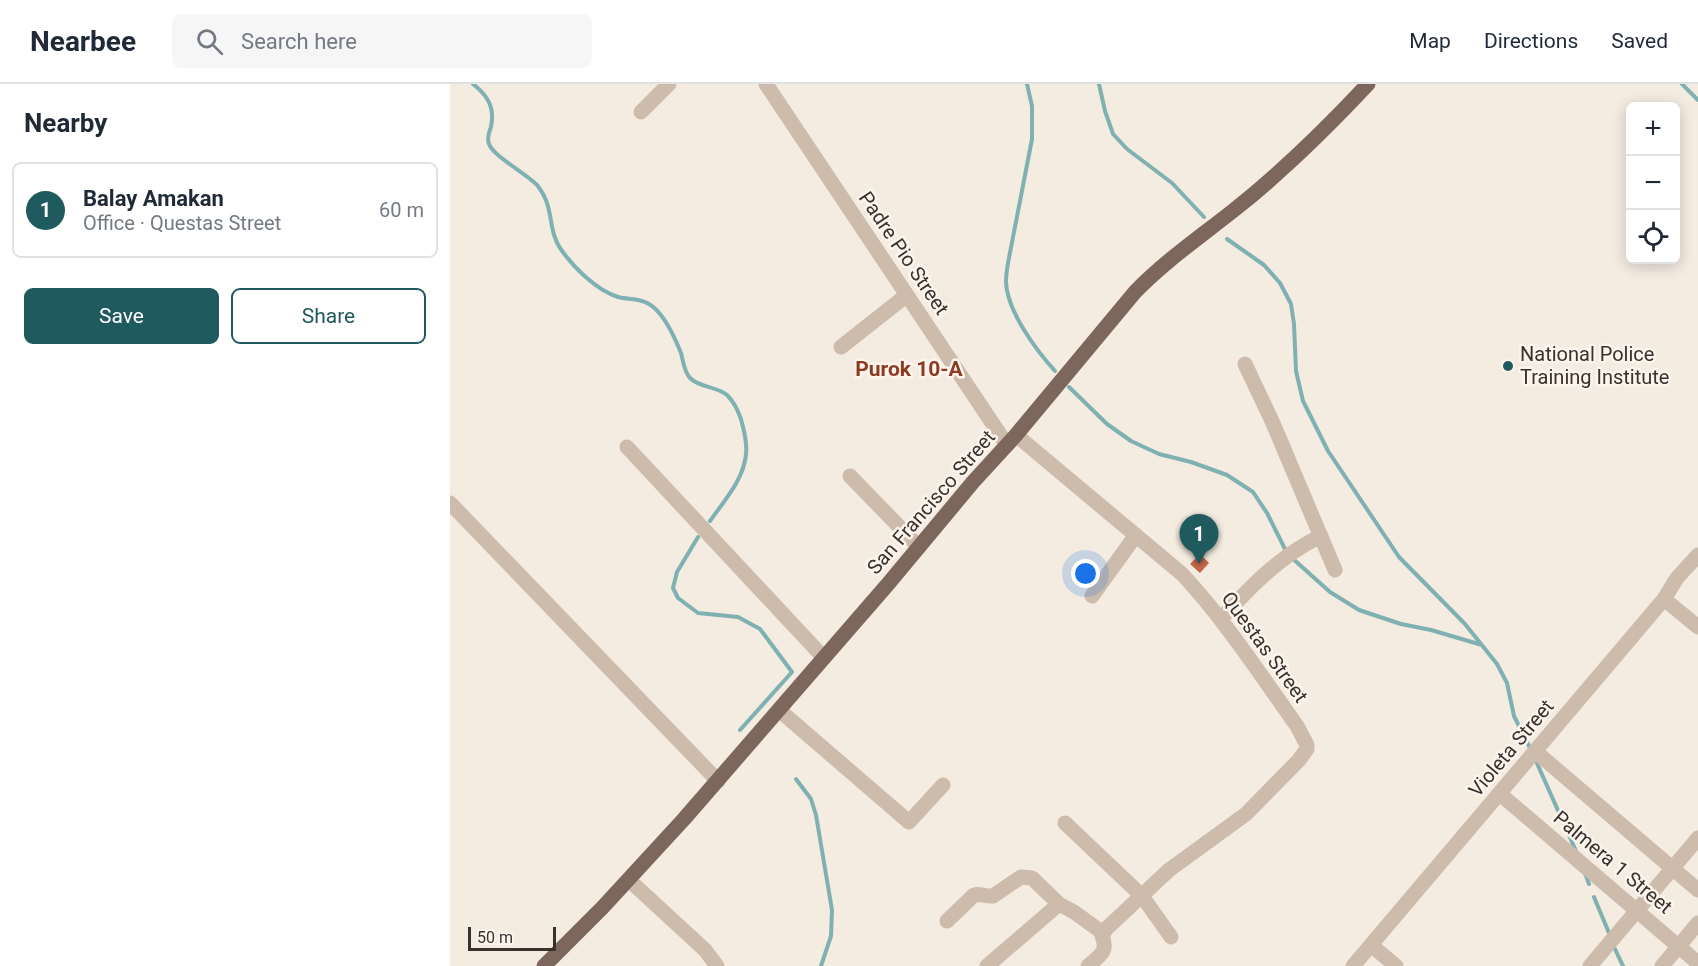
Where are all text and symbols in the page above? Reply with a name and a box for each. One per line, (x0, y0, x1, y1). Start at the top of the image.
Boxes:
search box (172, 14, 592, 68)
text: Nearbee (30, 25, 136, 58)
icon: search (193, 25, 226, 58)
text: Search here (241, 29, 357, 54)
text: Map (1409, 29, 1451, 53)
text: Directions (1484, 29, 1578, 53)
text: Saved (1611, 29, 1668, 53)
map controls (1626, 102, 1680, 264)
button: + (1626, 102, 1680, 156)
text: Nearby (24, 108, 107, 138)
button: − (1626, 156, 1680, 210)
text: Balay Amakan (83, 186, 224, 211)
street label: Padre Pio Street (854, 187, 954, 319)
text: 1 (40, 198, 51, 222)
text: 60 m (379, 198, 424, 222)
button: locate (1626, 210, 1680, 264)
text: Office · Questas Street (83, 211, 281, 235)
button: Save (24, 288, 219, 344)
button: Share (231, 288, 426, 344)
place label: National Police Training Institute (1520, 342, 1669, 389)
district label: Purok 10-A (855, 357, 964, 381)
marker: National Police Training Institute (1501, 359, 1515, 373)
street label: San Francisco Street (862, 425, 1000, 579)
pin: 1 (1180, 514, 1218, 564)
your location (1071, 559, 1100, 588)
street label: Questas Street (1217, 587, 1313, 707)
street label: Violeta Street (1463, 694, 1559, 802)
street label: Palmera 1 Street (1549, 805, 1677, 919)
scale bar (468, 924, 556, 952)
text: 50 m (477, 928, 513, 947)

